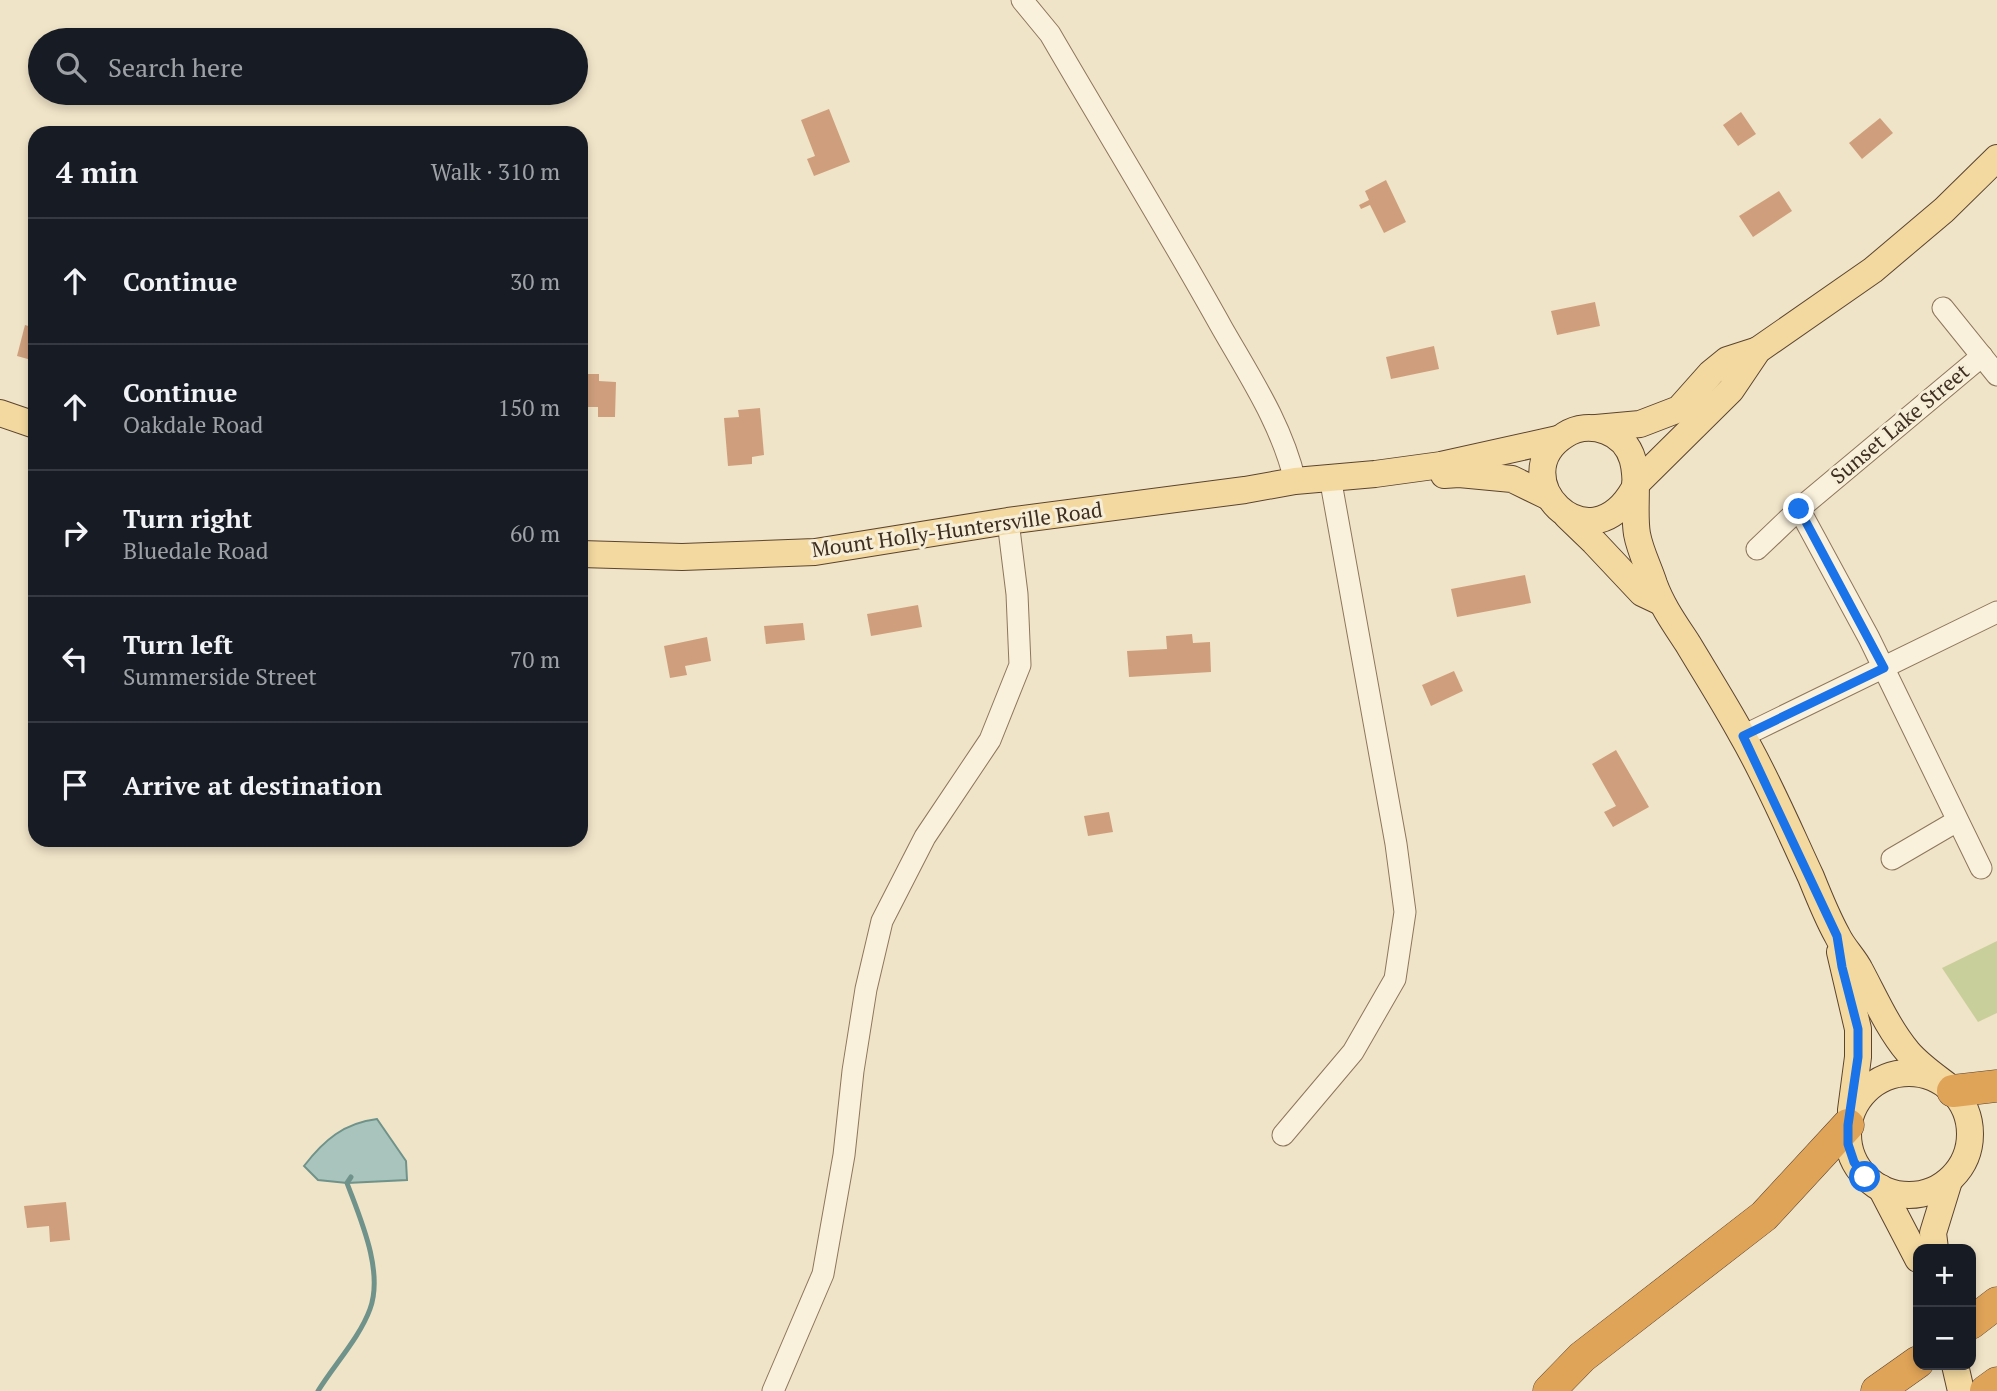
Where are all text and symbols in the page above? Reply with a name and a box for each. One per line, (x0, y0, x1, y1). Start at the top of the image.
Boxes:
search box (28, 28, 588, 105)
icon: search (52, 48, 90, 86)
text: Search here (108, 50, 243, 84)
text: 4 min (56, 152, 138, 192)
text: Walk · 310 m (431, 156, 560, 187)
icon: ahead (56, 262, 94, 300)
text: Continue (123, 264, 237, 298)
text: 30 m (510, 266, 560, 297)
street label: Sunset Lake Street (1824, 357, 1975, 489)
text: Continue (123, 375, 237, 409)
icon: ahead (56, 388, 94, 426)
text: 150 m (498, 392, 560, 423)
text: Oakdale Road (123, 409, 263, 440)
route end (1783, 493, 1814, 524)
street label: Mount Holly-Huntersville Road (810, 495, 1104, 563)
text: Turn right (123, 501, 252, 535)
icon: right (56, 514, 94, 552)
text: 60 m (510, 518, 560, 549)
text: Bluedale Road (123, 535, 269, 566)
text: Turn left (123, 627, 233, 661)
icon: left (56, 640, 94, 678)
text: 70 m (510, 644, 560, 675)
text: Summerside Street (123, 661, 317, 692)
icon: arrive (56, 766, 94, 804)
text: Arrive at destination (123, 768, 382, 802)
route start (1849, 1161, 1880, 1192)
map controls (1913, 1244, 1976, 1370)
button: + (1913, 1244, 1976, 1307)
button: − (1913, 1307, 1976, 1370)

